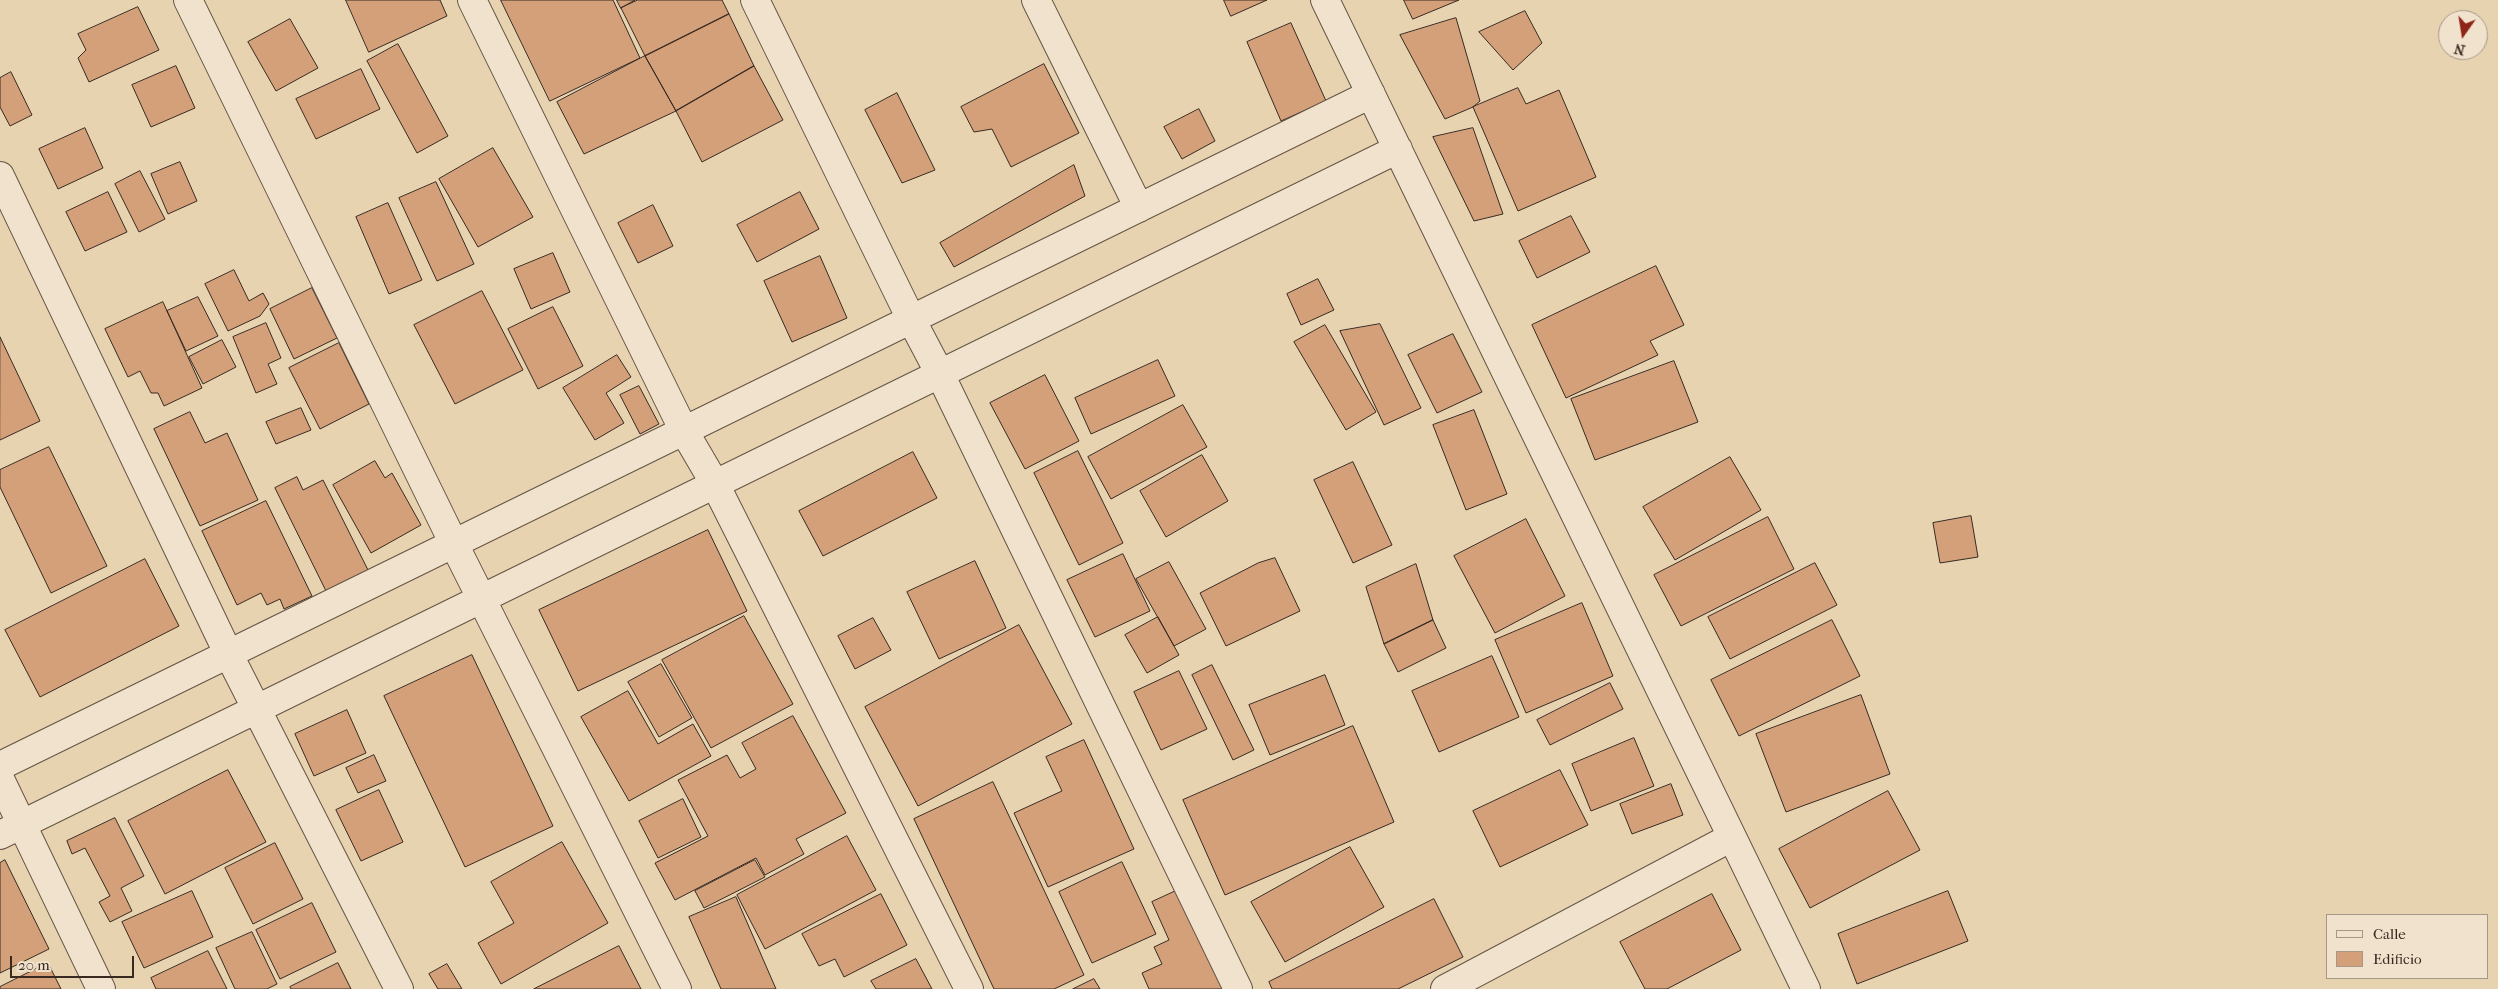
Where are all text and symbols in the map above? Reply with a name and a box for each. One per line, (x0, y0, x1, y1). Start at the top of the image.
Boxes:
north arrow (2438, 10, 2488, 60)
text: N (2453, 40, 2467, 59)
legend (2326, 914, 2488, 979)
text: Calle (2373, 925, 2406, 943)
scale bar (12, 946, 136, 978)
text: Edificio (2373, 950, 2422, 968)
text: 20 m (18, 956, 50, 974)

